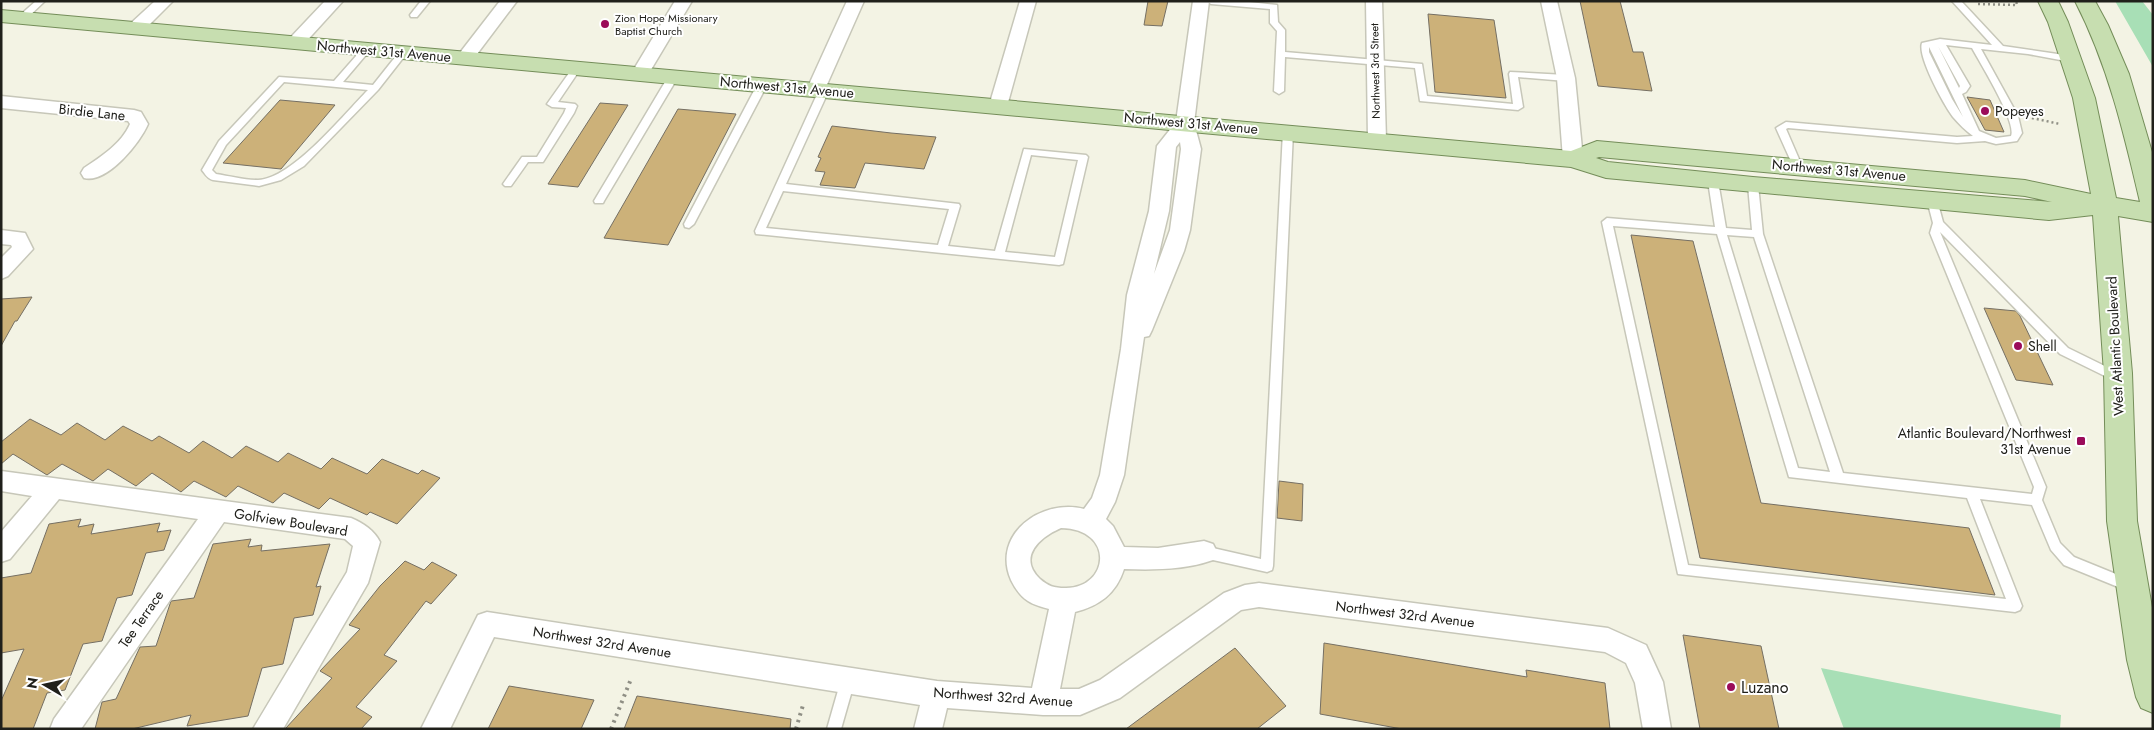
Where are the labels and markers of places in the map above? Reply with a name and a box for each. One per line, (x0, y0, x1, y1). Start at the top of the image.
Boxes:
place label: Zion Hope Missionary Baptist Church (615, 10, 718, 39)
marker: Zion Hope Missionary Baptist Church (599, 18, 611, 30)
place label: Popeyes (1995, 101, 2044, 121)
marker: Popeyes (1979, 105, 1991, 117)
place label: Shell (2028, 336, 2057, 356)
marker: Shell (2012, 340, 2024, 352)
place label: Atlantic Boulevard/Northwest 31st Avenue (1898, 423, 2072, 459)
marker: Atlantic Boulevard/Northwest 31st Avenue (2075, 435, 2087, 447)
place label: Luzano (1741, 676, 1789, 699)
marker: Luzano (1725, 681, 1737, 693)

